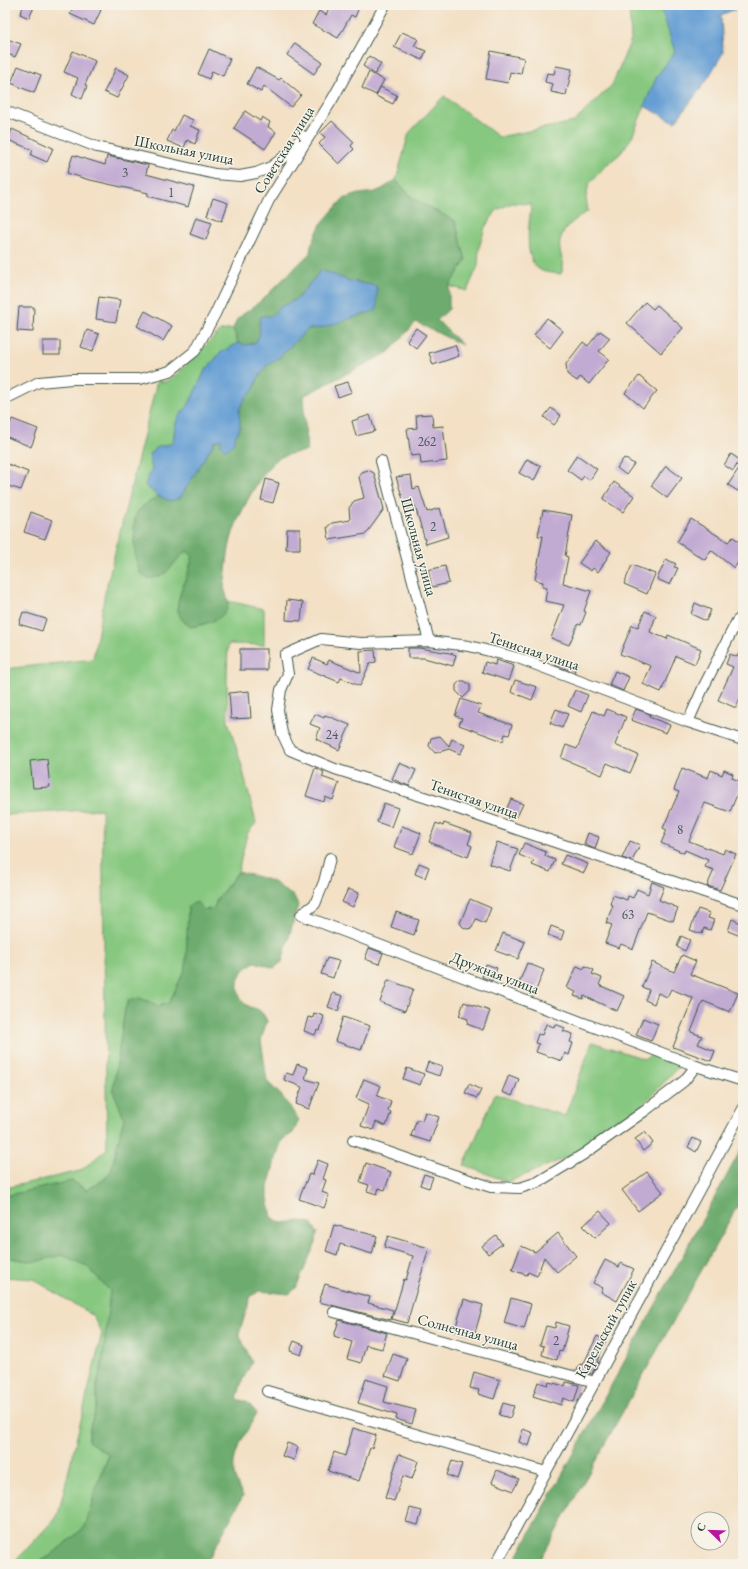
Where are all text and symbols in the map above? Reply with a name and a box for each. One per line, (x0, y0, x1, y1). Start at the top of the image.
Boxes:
street label: Советская улица (249, 102, 318, 197)
street label: Школьная улица (133, 131, 235, 168)
house number: 3 (122, 164, 128, 181)
house number: 1 (168, 184, 174, 201)
house number: 262 (418, 433, 437, 450)
street label: Школьная улица (397, 496, 442, 598)
house number: 2 (430, 518, 437, 535)
street label: Тенисная улица (486, 627, 582, 674)
house number: 24 (326, 726, 339, 743)
street label: Тенистая улица (427, 774, 521, 823)
house number: 8 (677, 821, 683, 838)
house number: 63 (622, 906, 634, 923)
street label: Дружная улица (448, 947, 542, 998)
street label: Карельский тупик (571, 1276, 641, 1381)
street label: Солнечная улица (416, 1309, 521, 1354)
house number: 2 (553, 1332, 560, 1349)
north arrow (690, 1511, 730, 1551)
text: С (693, 1521, 709, 1533)

